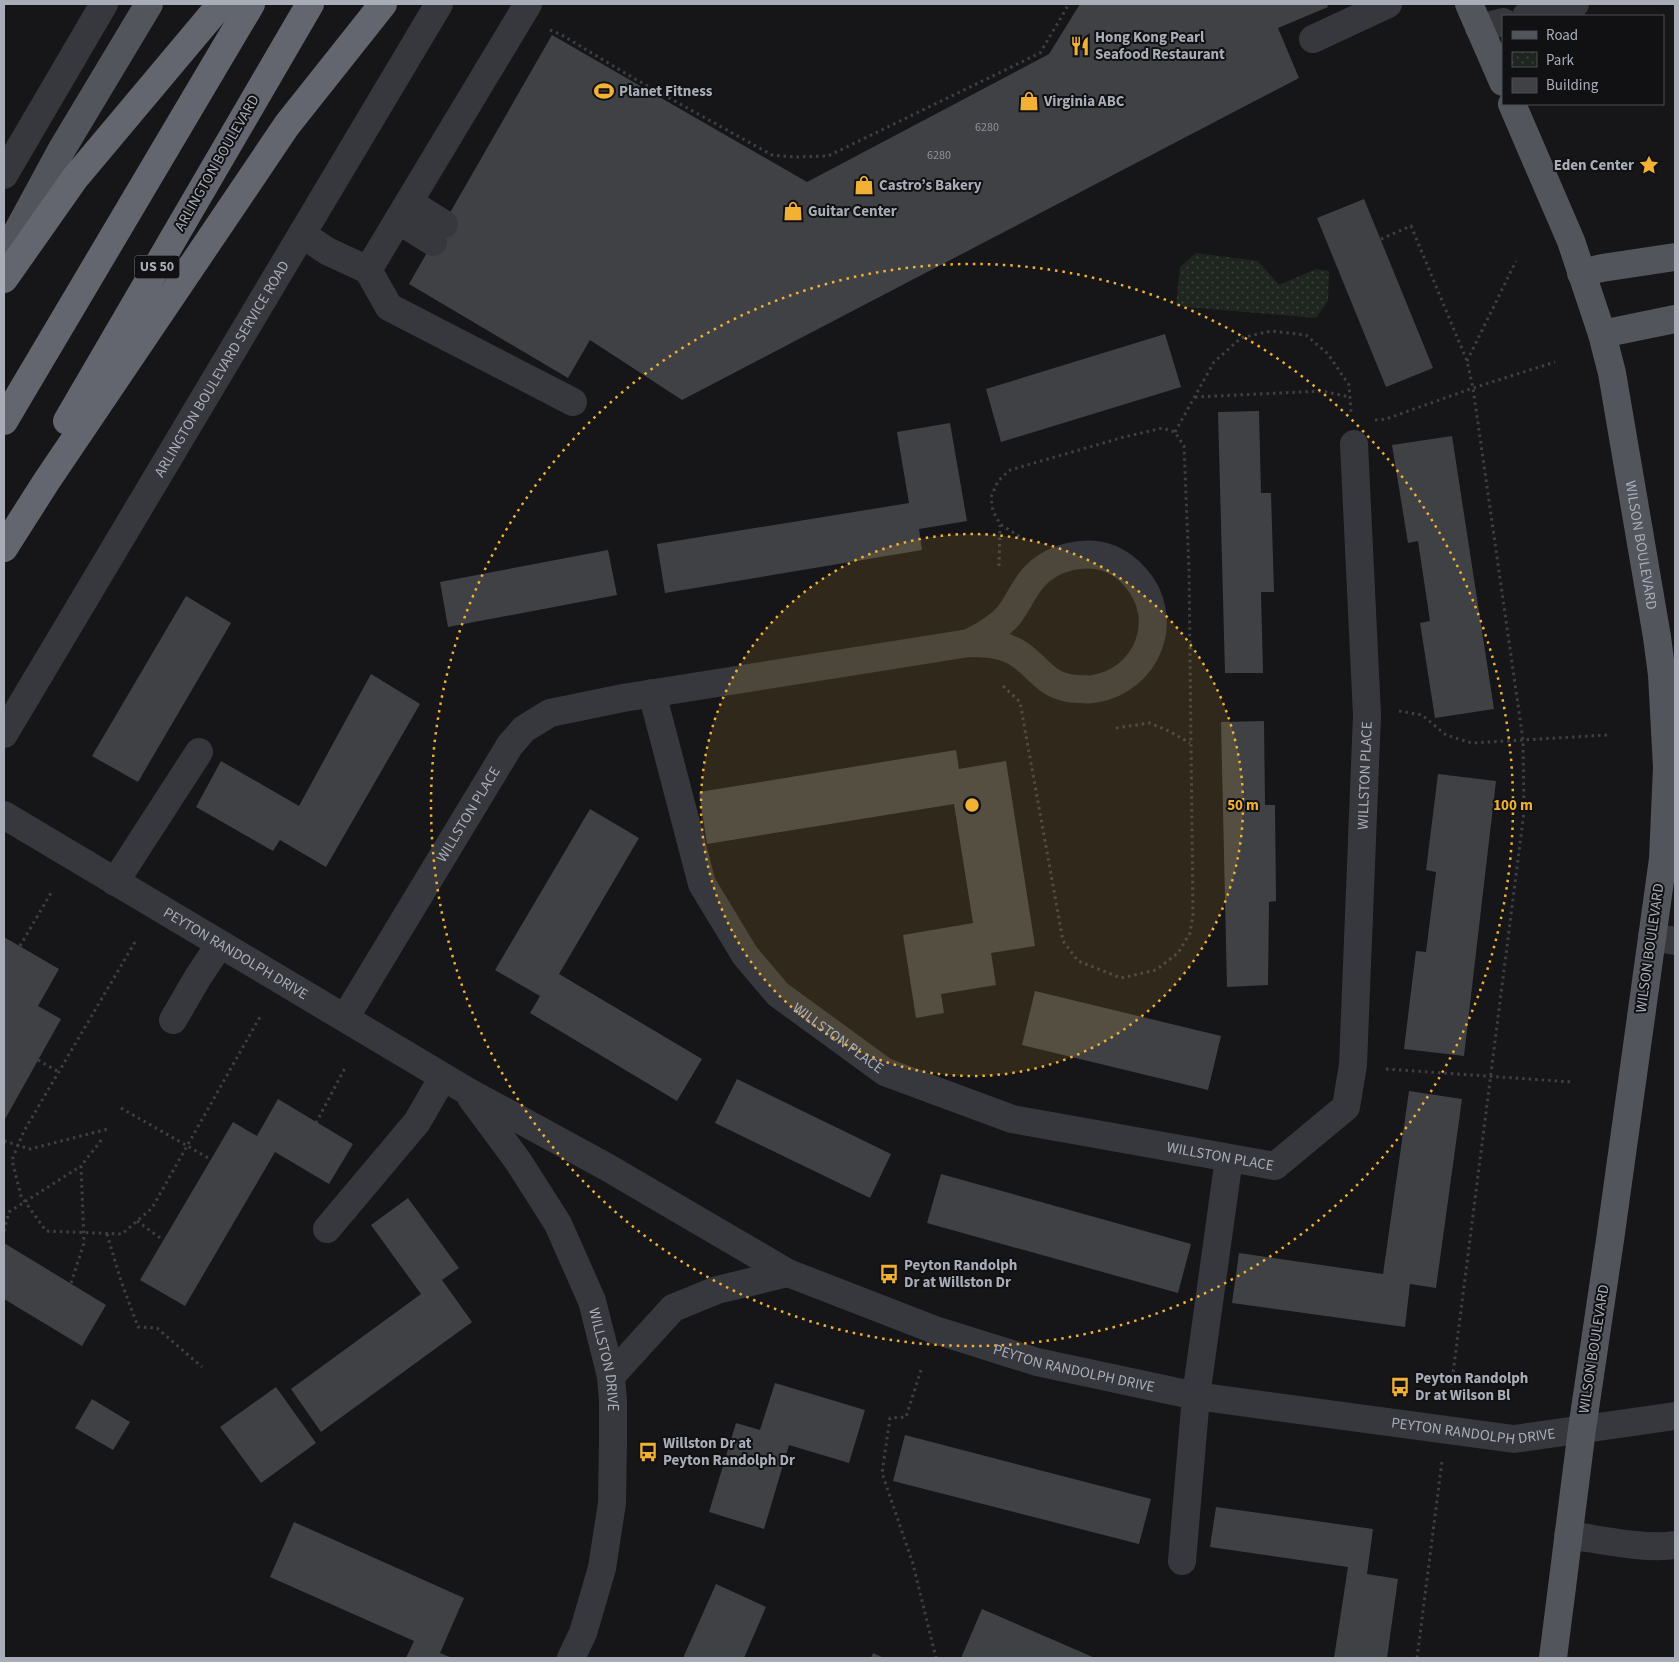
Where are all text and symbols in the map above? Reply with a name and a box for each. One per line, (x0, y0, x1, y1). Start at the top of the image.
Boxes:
legend (1502, 15, 1664, 105)
text: Road (1546, 25, 1578, 46)
place label: Hong Kong Pearl Seafood Restaurant (1095, 27, 1225, 65)
restaurant icon: Hong Kong Pearl Seafood Restaurant (1069, 35, 1091, 57)
text: Park (1546, 50, 1575, 71)
text: Building (1546, 75, 1599, 96)
sports icon: Planet Fitness (593, 80, 615, 102)
place label: Planet Fitness (619, 81, 713, 102)
shop icon: Virginia ABC (1018, 90, 1040, 112)
street label: ARLINGTON BOULEVARD (169, 91, 265, 235)
place label: Virginia ABC (1043, 91, 1125, 112)
house number: 6280 (975, 119, 999, 136)
house number: 6280 (927, 147, 951, 164)
place icon: Eden Center (1638, 154, 1660, 176)
place label: Eden Center (1554, 155, 1634, 176)
shop icon: Castro’s Bakery (853, 174, 875, 196)
place label: Castro’s Bakery (879, 175, 982, 196)
shop icon: Guitar Center (782, 200, 804, 222)
place label: Guitar Center (808, 201, 897, 222)
road number: US 50 (134, 256, 180, 278)
street label: ARLINGTON BOULEVARD SERVICE ROAD (149, 257, 294, 481)
street label: WILSON BOULEVARD (1620, 479, 1663, 611)
street label: WILLSTON PLACE (1352, 721, 1377, 830)
street label: WILLSTON PLACE (431, 762, 505, 866)
text: 50 m (1227, 795, 1259, 816)
text: 100 m (1493, 795, 1533, 816)
centre of rings (963, 796, 981, 814)
street label: WILSON BOULEVARD (1631, 882, 1669, 1014)
street label: PEYTON RANDOLPH DRIVE (160, 902, 312, 1005)
street label: WILLSTON PLACE (788, 997, 888, 1078)
street label: WILLSTON PLACE (1165, 1136, 1276, 1176)
place label: Peyton Randolph Dr at Willston Dr (904, 1255, 1017, 1293)
bus stop icon: Peyton Randolph Dr at Willston Dr (878, 1263, 900, 1285)
street label: WILSON BOULEVARD (1573, 1283, 1615, 1415)
street label: WILLSTON DRIVE (584, 1305, 624, 1411)
street label: PEYTON RANDOLPH DRIVE (991, 1338, 1157, 1397)
place label: Peyton Randolph Dr at Wilson Bl (1415, 1368, 1528, 1406)
bus stop icon: Peyton Randolph Dr at Wilson Bl (1389, 1376, 1411, 1398)
street label: PEYTON RANDOLPH DRIVE (1390, 1412, 1557, 1450)
place label: Willston Dr at Peyton Randolph Dr (663, 1433, 795, 1471)
bus stop icon: Willston Dr at Peyton Randolph Dr (637, 1441, 659, 1463)

